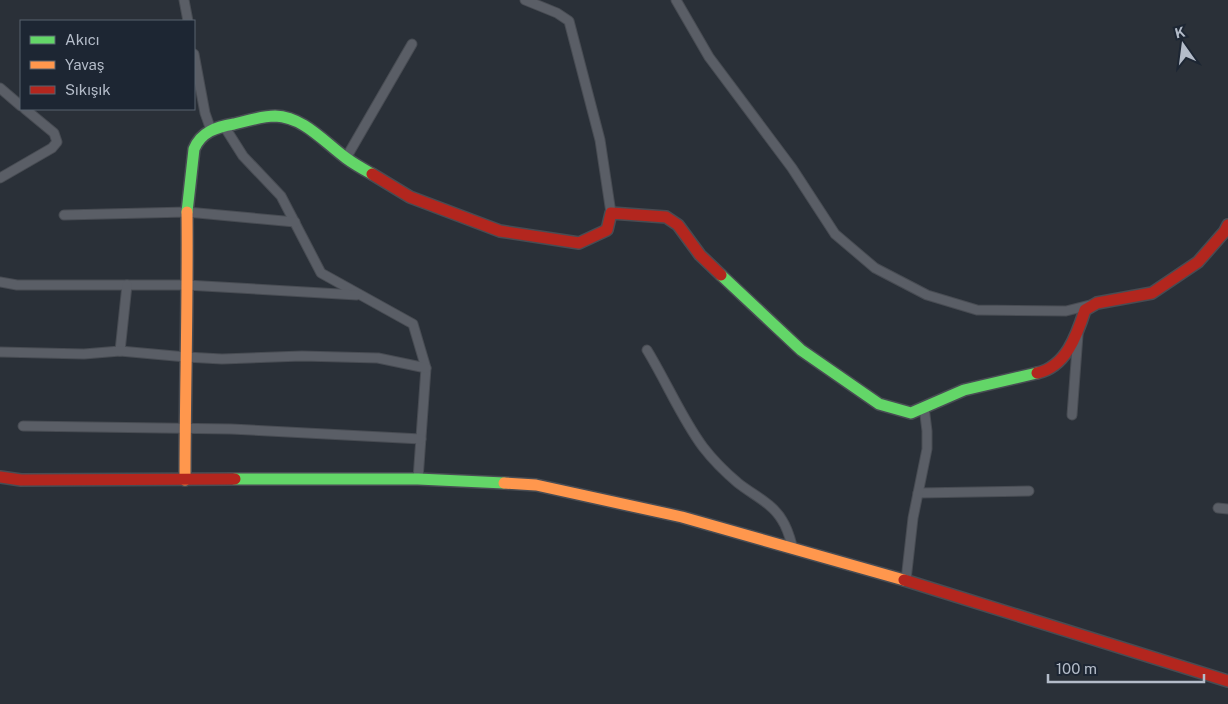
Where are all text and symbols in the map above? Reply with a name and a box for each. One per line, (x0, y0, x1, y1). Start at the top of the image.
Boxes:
legend (20, 20, 195, 110)
north arrow (1158, 20, 1208, 70)
text: K (1173, 23, 1187, 41)
text: Akıcı (65, 31, 99, 48)
text: Yavaş (65, 56, 104, 73)
text: Sıkışık (65, 81, 111, 98)
scale bar (1048, 652, 1204, 684)
text: 100 m (1056, 660, 1097, 677)

